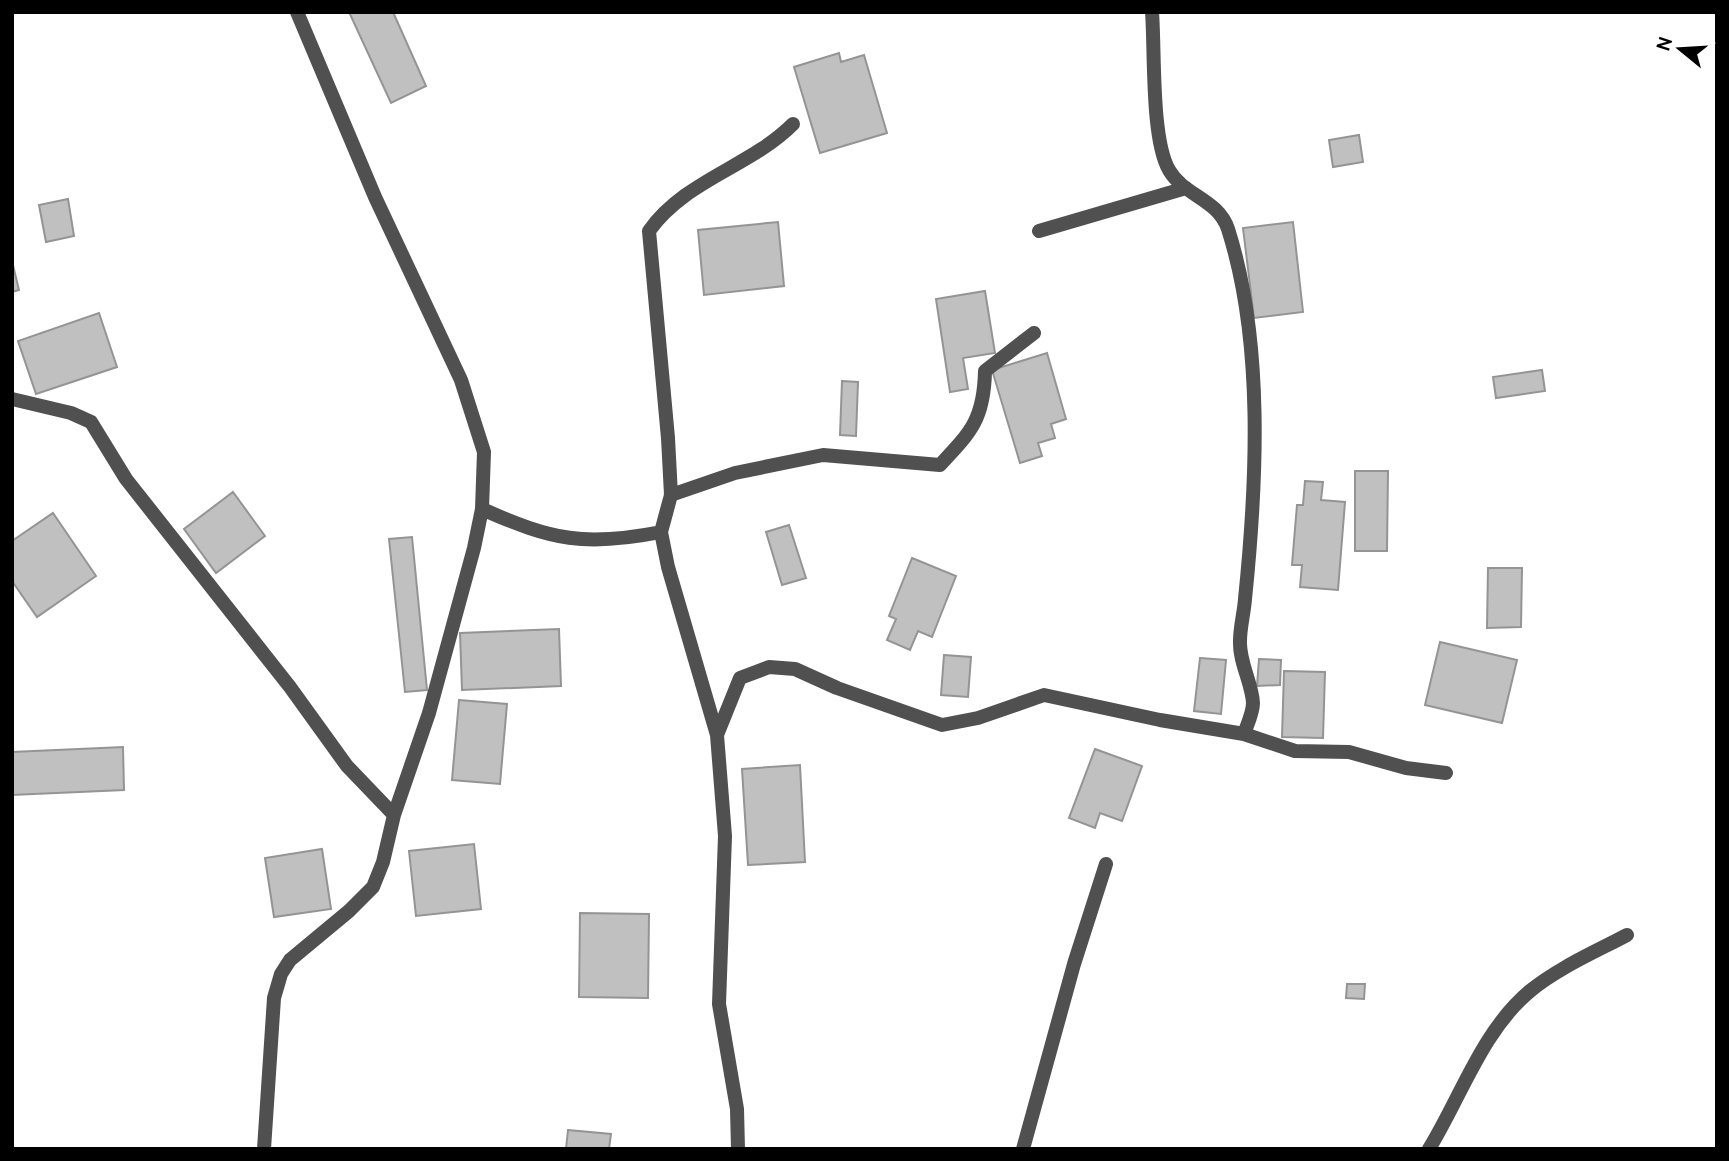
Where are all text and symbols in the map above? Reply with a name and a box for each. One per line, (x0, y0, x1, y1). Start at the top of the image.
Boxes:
north arrow (1645, 14, 1715, 84)
text: N (1651, 34, 1677, 54)

